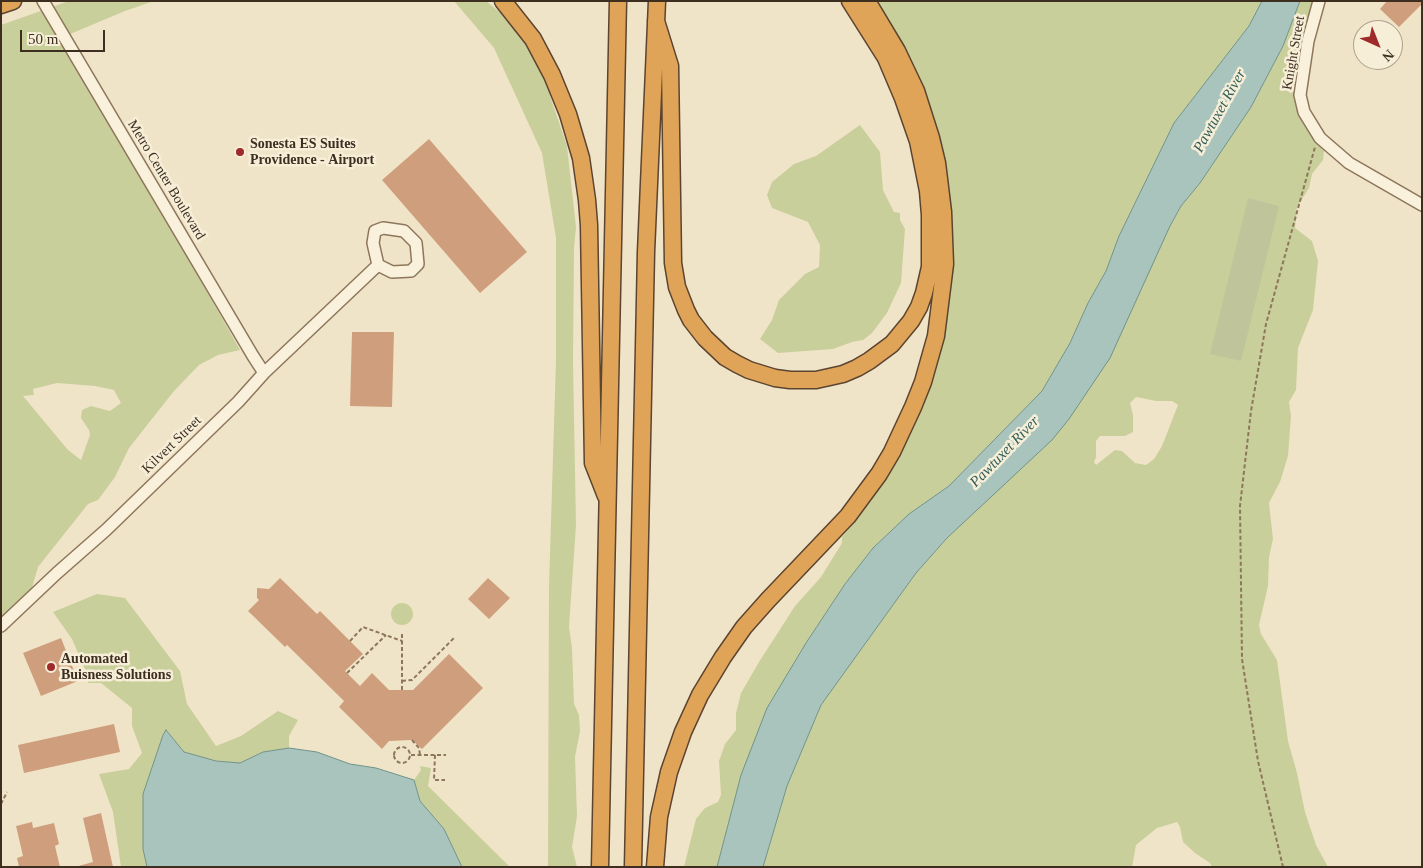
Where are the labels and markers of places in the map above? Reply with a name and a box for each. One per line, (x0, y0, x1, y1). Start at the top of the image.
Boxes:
place label: Sonesta ES Suites Providence - Airport (250, 136, 374, 168)
marker: Sonesta ES Suites Providence - Airport (234, 146, 246, 158)
place label: Automated Buisness Solutions (61, 651, 171, 684)
marker: Automated Buisness Solutions (45, 661, 57, 673)

